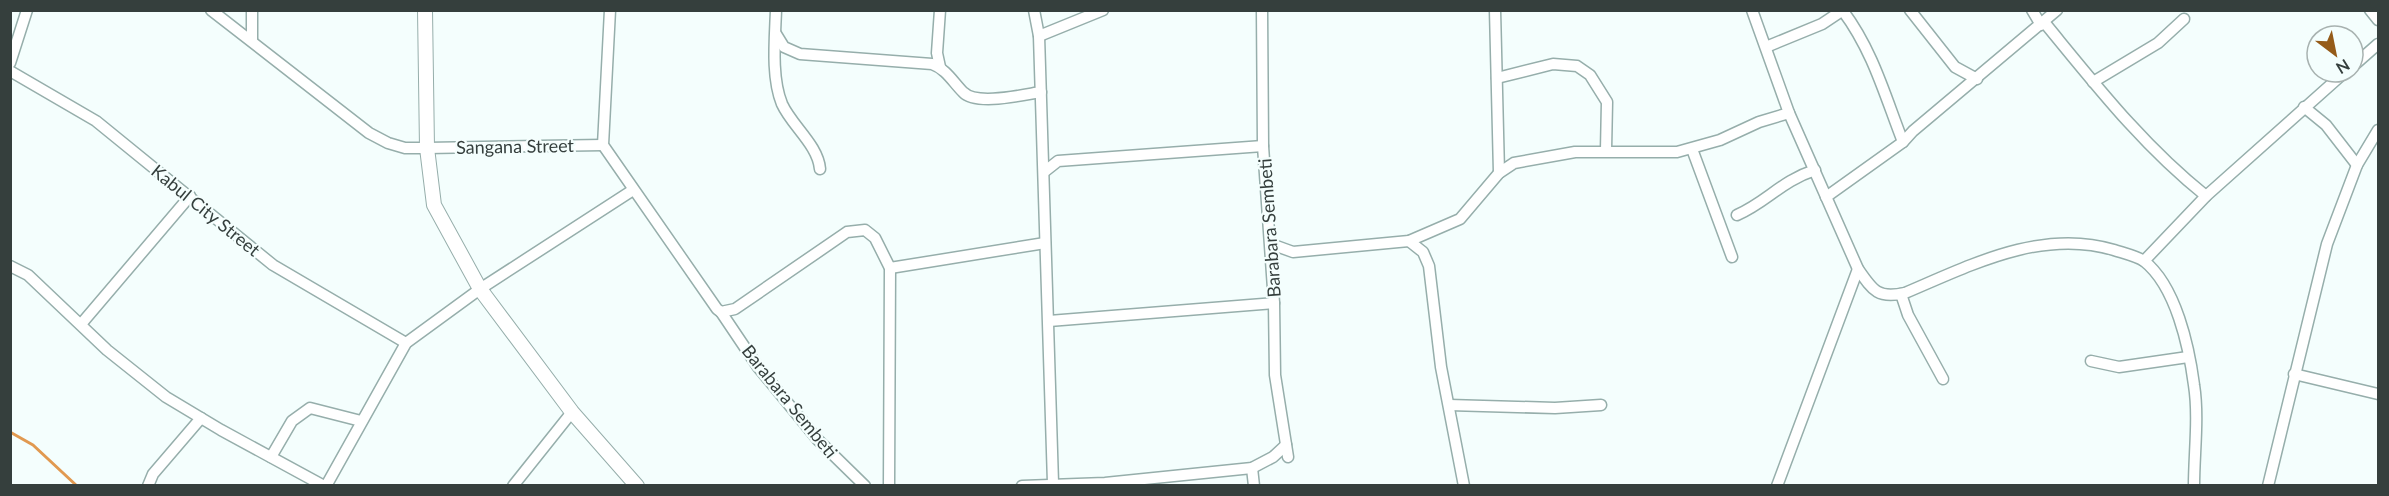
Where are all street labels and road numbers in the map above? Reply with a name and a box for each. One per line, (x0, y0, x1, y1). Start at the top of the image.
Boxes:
street label: Sangana Street (456, 134, 575, 158)
street label: Barabara Sembeti (1253, 158, 1285, 298)
street label: Kabul City Street (147, 159, 265, 261)
street label: Barabara Sembeti (738, 340, 842, 462)

